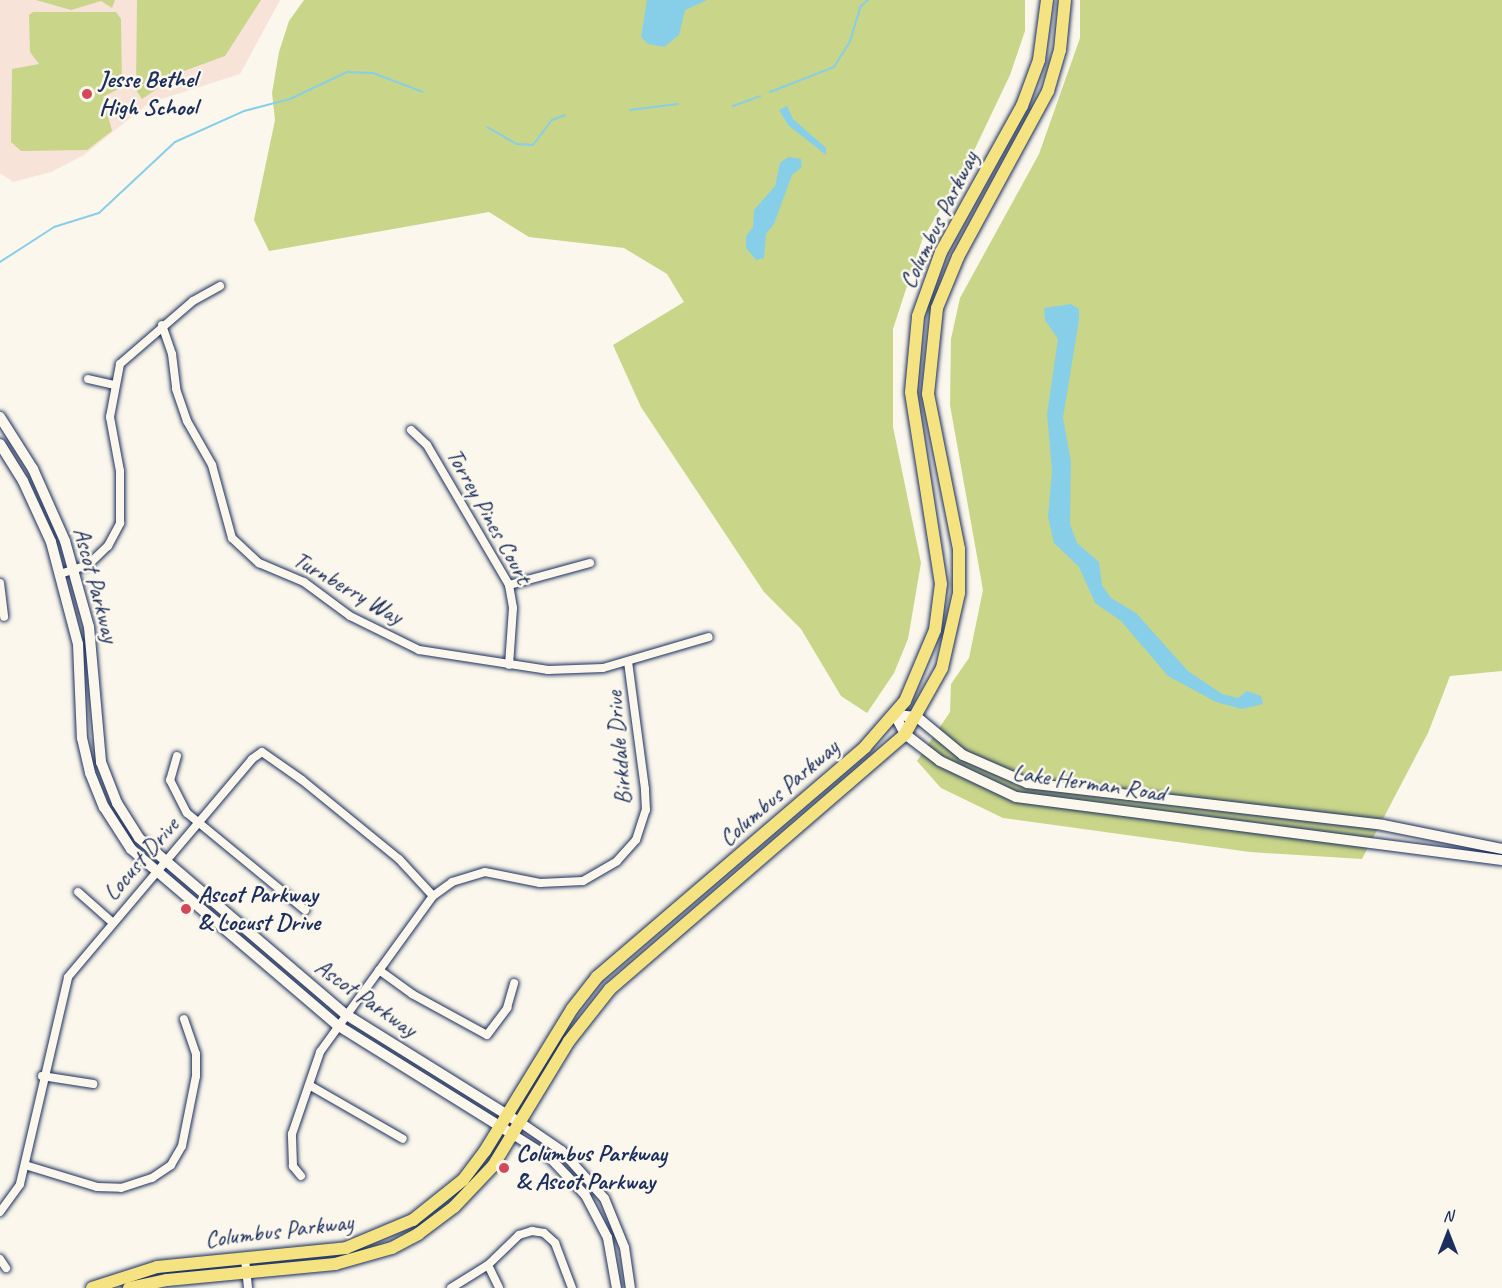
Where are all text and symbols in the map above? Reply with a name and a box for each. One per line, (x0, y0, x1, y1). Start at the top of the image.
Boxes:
place label: Jesse Bethel High School (99, 66, 197, 122)
marker: Jesse Bethel High School (80, 87, 94, 101)
street label: Columbus Parkway (893, 147, 985, 293)
street label: Torrey Pines Court (440, 443, 538, 589)
street label: Ascot Parkway (67, 524, 125, 646)
street label: Turnberry Way (288, 545, 408, 631)
street label: Birkdale Drive (600, 690, 638, 806)
street label: Columbus Parkway (713, 733, 845, 853)
street label: Lake Herman Road (1011, 758, 1167, 808)
street label: Locust Drive (97, 811, 185, 907)
place label: Ascot Parkway & Locust Drive (198, 881, 320, 937)
marker: Ascot Parkway & Locust Drive (179, 902, 193, 916)
street label: Ascot Parkway (309, 952, 423, 1044)
place label: Columbus Parkway & Ascot Parkway (516, 1140, 667, 1196)
marker: Columbus Parkway & Ascot Parkway (497, 1161, 511, 1175)
north arrow (1418, 1204, 1478, 1264)
text: N (1443, 1206, 1453, 1226)
street label: Columbus Parkway (203, 1208, 355, 1254)

